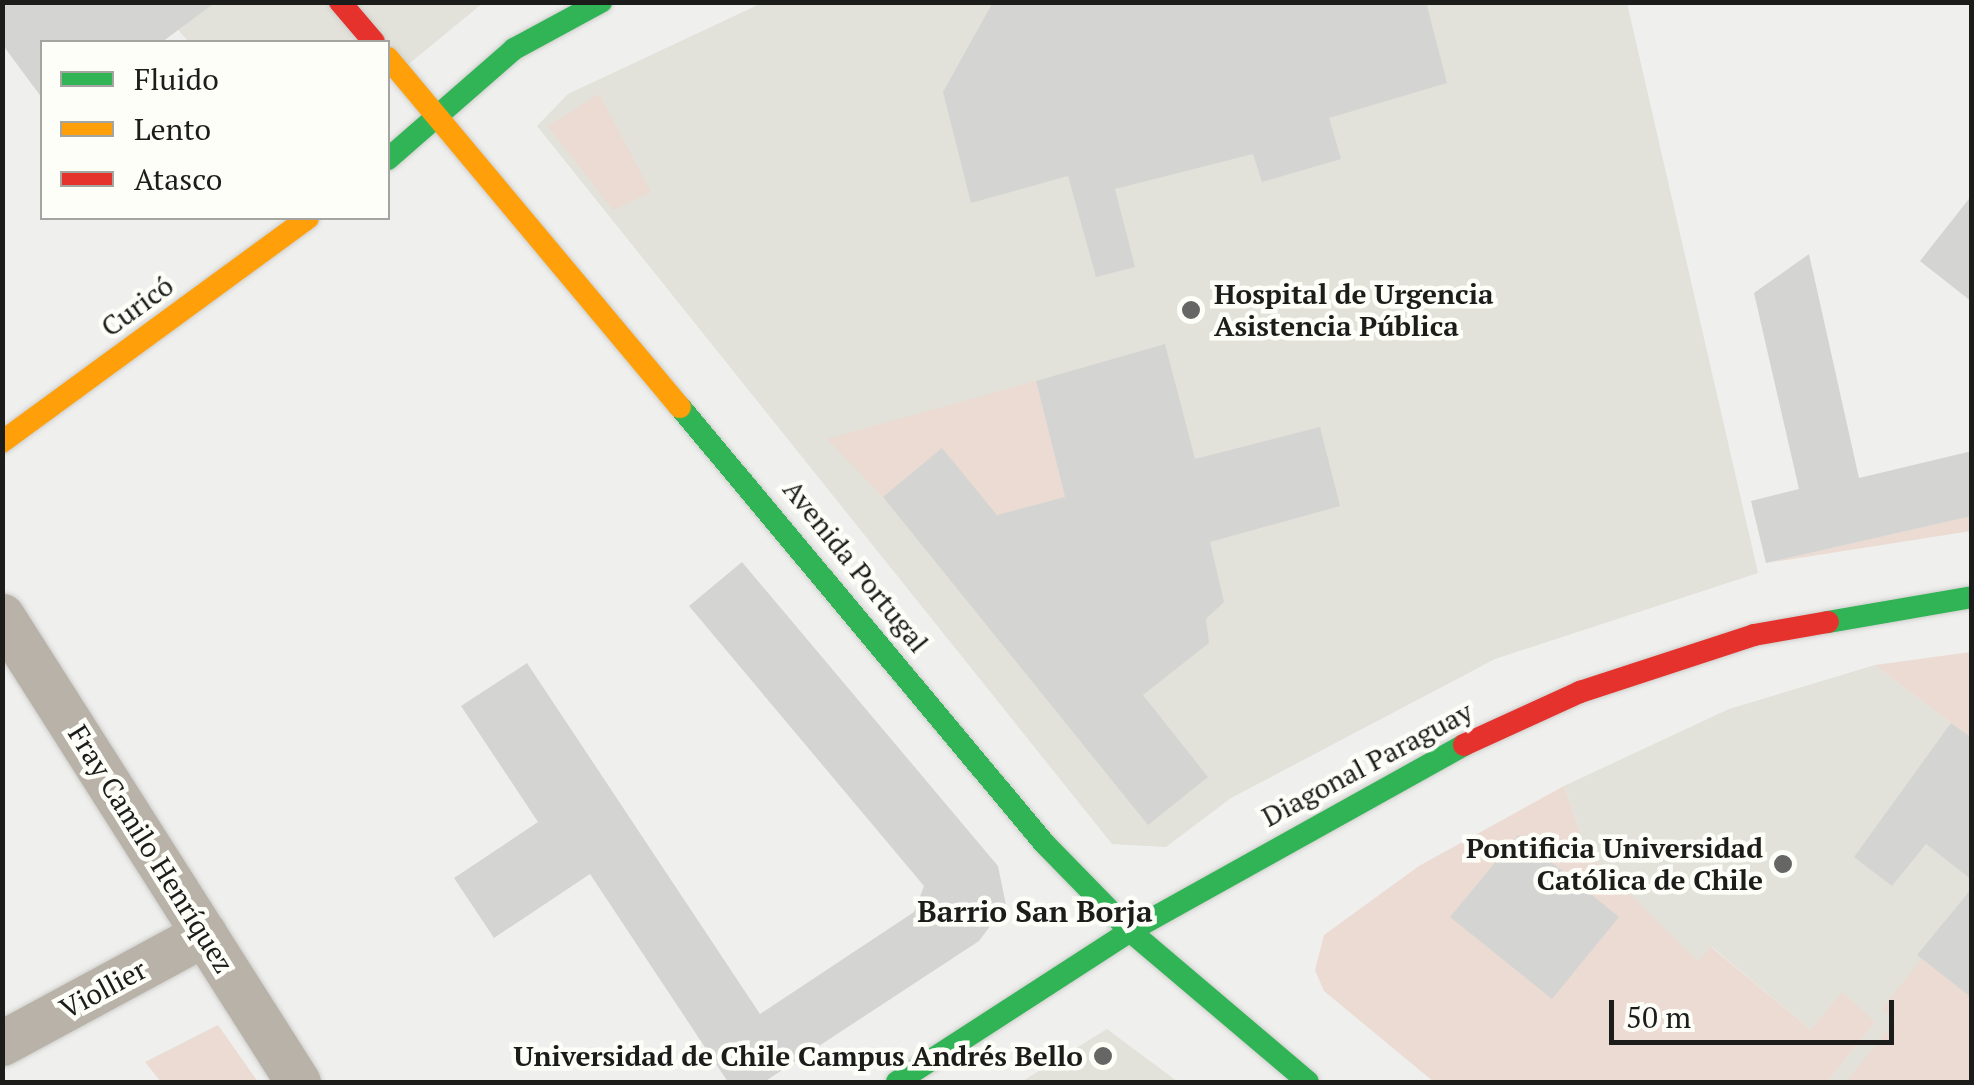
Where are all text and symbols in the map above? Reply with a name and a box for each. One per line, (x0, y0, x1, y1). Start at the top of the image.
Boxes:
legend (40, 40, 390, 220)
text: Fluido (134, 59, 219, 99)
text: Lento (134, 109, 211, 149)
text: Atasco (134, 159, 222, 199)
street label: Curicó (94, 269, 180, 343)
place label: Hospital de Urgencia Asistencia Pública (1214, 277, 1494, 343)
marker: Hospital de Urgencia Asistencia Pública (1178, 297, 1204, 323)
street label: Avenida Portugal (776, 473, 936, 659)
street label: Diagonal Paraguay (1256, 694, 1478, 834)
street label: Fray Camilo Henríquez (61, 719, 241, 979)
place label: Pontificia Universidad Católica de Chile (1466, 831, 1763, 897)
marker: Pontificia Universidad Católica de Chile (1772, 853, 1794, 875)
district label: Barrio San Borja (917, 893, 1153, 929)
street label: Viollier (54, 952, 152, 1026)
scale bar (1614, 980, 1899, 1042)
text: 50 m (1626, 997, 1691, 1037)
place label: Universidad de Chile Campus Andrés Bello (513, 1039, 1083, 1073)
marker: Universidad de Chile Campus Andrés Bello (1092, 1045, 1114, 1067)

